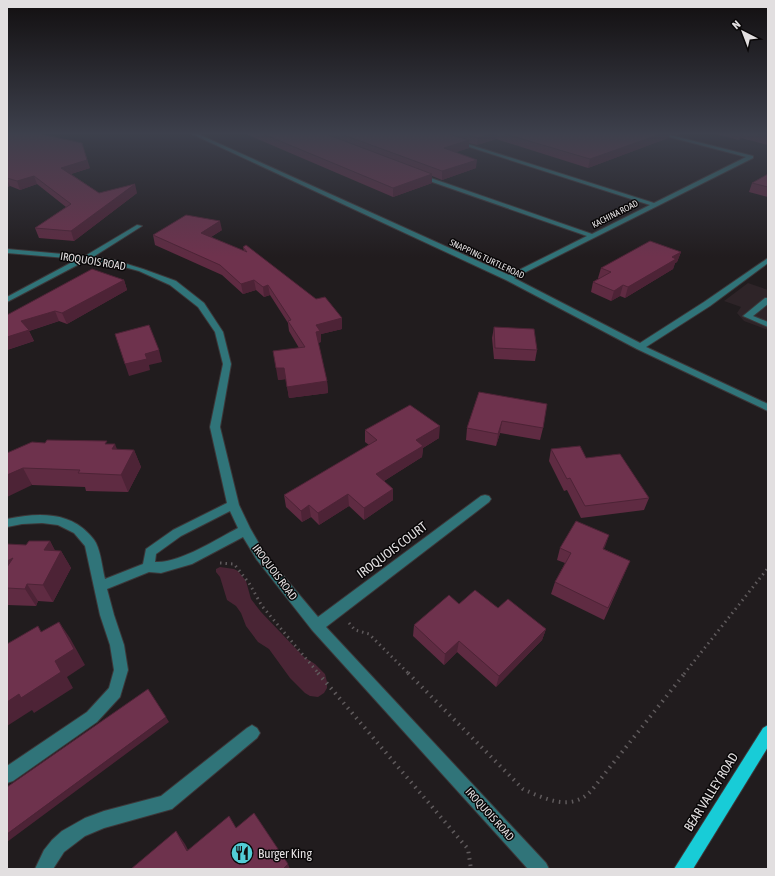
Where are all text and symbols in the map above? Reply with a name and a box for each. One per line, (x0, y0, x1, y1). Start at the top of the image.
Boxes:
north arrow (723, 12, 763, 52)
text: N (730, 18, 743, 31)
street label: KACHINA ROAD (590, 198, 640, 230)
street label: SNAPPING TURTLE ROAD (448, 237, 526, 281)
street label: IROQUOIS ROAD (59, 250, 127, 272)
street label: IROQUOIS COURT (354, 519, 430, 581)
street label: IROQUOIS ROAD (250, 542, 300, 602)
street label: BEAR VALLEY ROAD (681, 750, 741, 834)
street label: IROQUOIS ROAD (463, 785, 517, 843)
restaurant icon: Burger King (229, 840, 255, 866)
place label: Burger King (258, 846, 312, 861)

